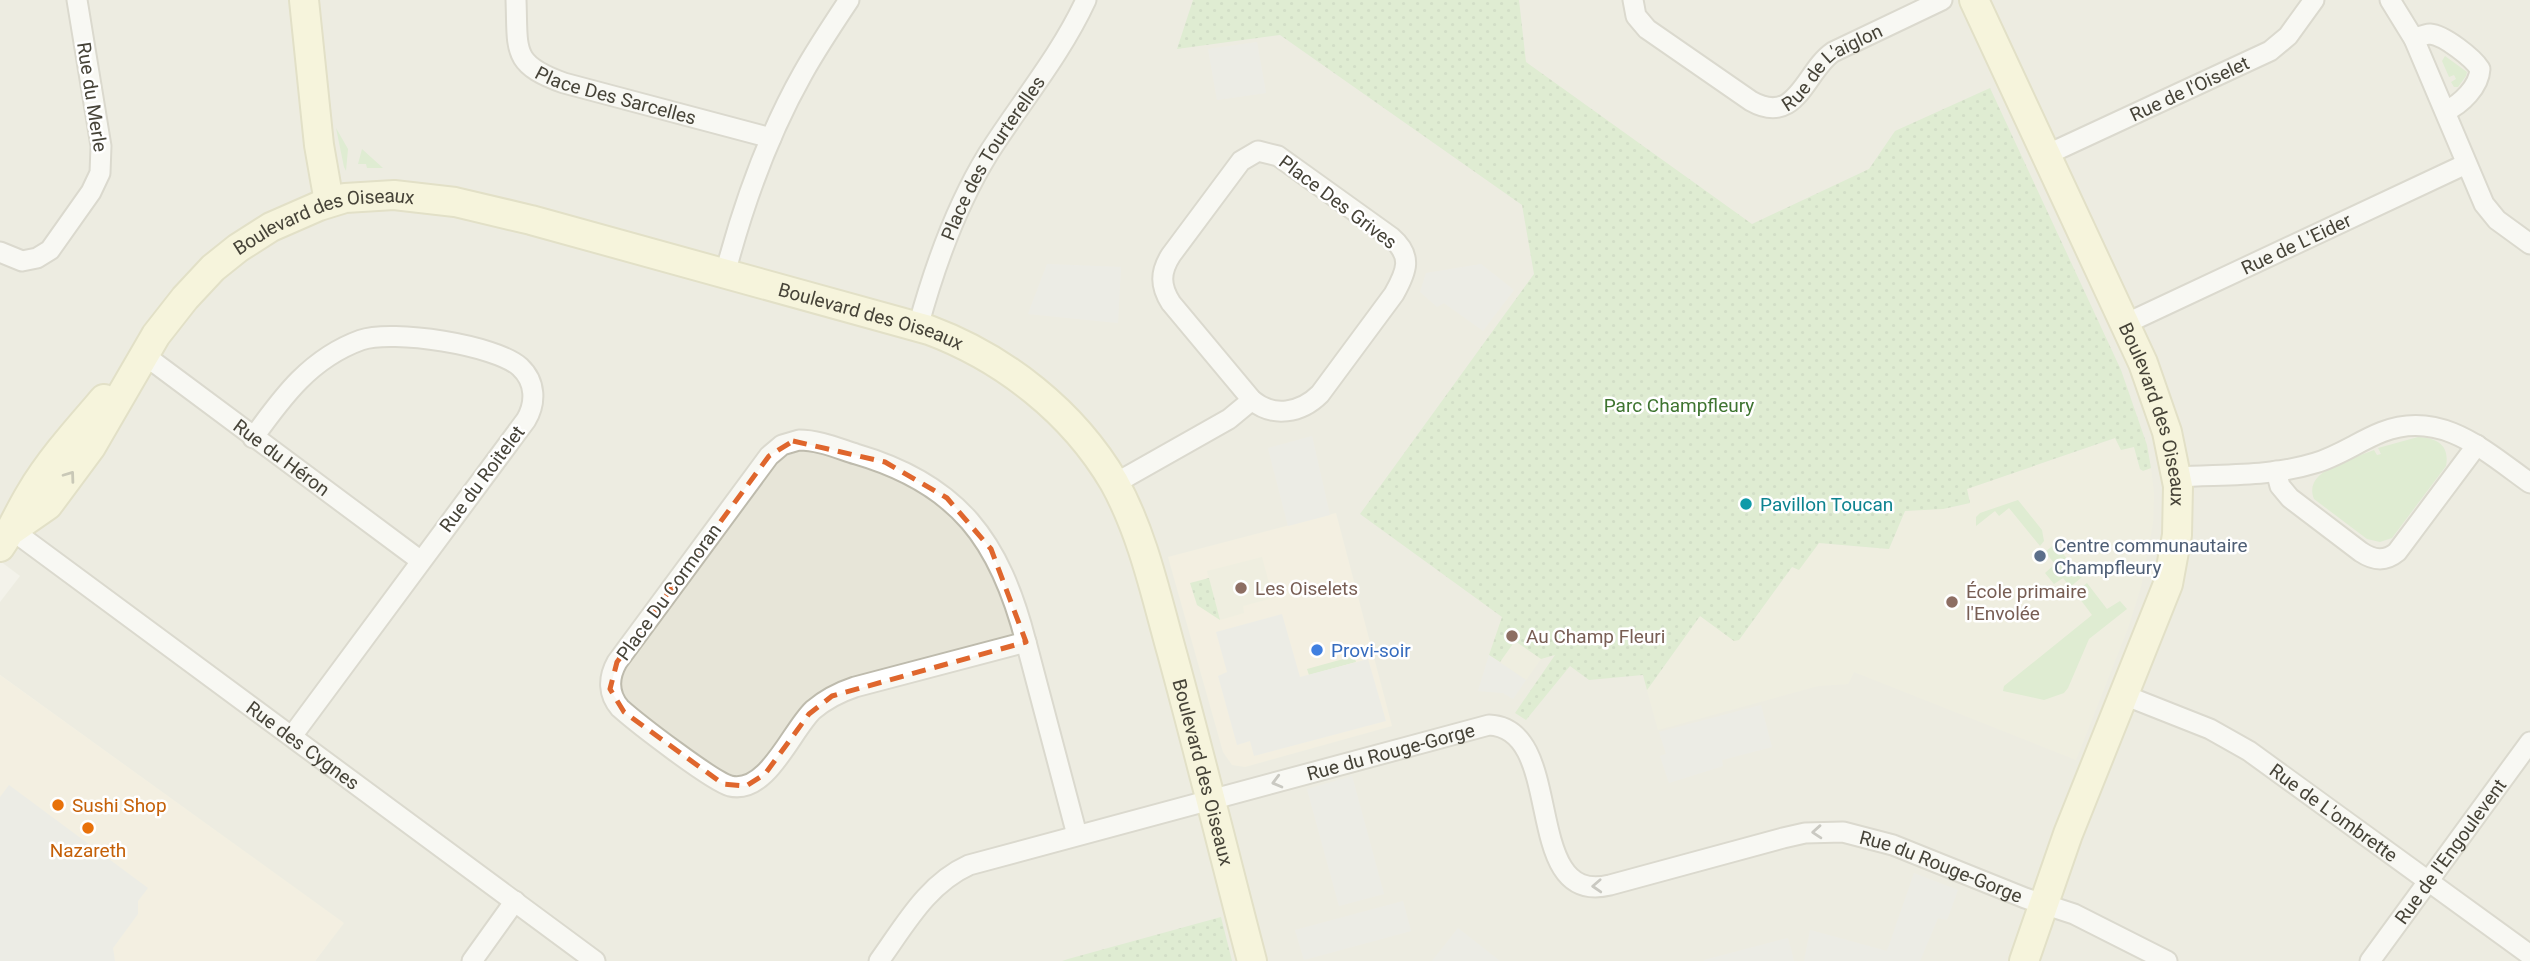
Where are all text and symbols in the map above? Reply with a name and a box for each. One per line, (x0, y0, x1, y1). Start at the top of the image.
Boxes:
street label: Rue de L'aiglon (1777, 19, 1886, 116)
street label: Rue du Merle (72, 41, 112, 153)
street label: Rue de l'Oiselet (2126, 51, 2253, 126)
street label: Place Des Sarcelles (532, 61, 699, 129)
street label: Place des Tourterelles (936, 71, 1050, 243)
street label: Place Des Grives (1274, 150, 1402, 254)
street label: Boulevard des Oiseaux (229, 183, 416, 260)
street label: Rue de L'Eider (2237, 208, 2355, 279)
street label: Boulevard des Oiseaux (776, 277, 968, 355)
street label: Boulevard des Oiseaux (2114, 319, 2189, 507)
park label: Parc Champfleury (1604, 394, 1754, 417)
street label: Rue du Héron (229, 414, 334, 501)
street label: Rue du Roitelet (435, 421, 529, 537)
one-way arrow (61, 471, 74, 484)
place label: Pavillon Toucan (1760, 493, 1893, 516)
marker: Pavillon Toucan (1738, 496, 1754, 512)
street label: Place Du Cormoran (612, 519, 726, 665)
place label: Centre communautaire Champfleury (2054, 534, 2248, 579)
marker: Centre communautaire Champfleury (2032, 548, 2048, 564)
place label: Les Oiselets (1255, 577, 1358, 600)
marker: Les Oiselets (1233, 580, 1249, 596)
place label: École primaire l'Envolée (1966, 580, 2087, 625)
marker: École primaire l'Envolée (1944, 594, 1960, 610)
place label: Au Champ Fleuri (1526, 625, 1665, 648)
marker: Au Champ Fleuri (1504, 628, 1520, 644)
place label: Provi-soir (1331, 639, 1411, 662)
marker: Provi-soir (1309, 642, 1325, 658)
street label: Boulevard des Oiseaux (1168, 676, 1239, 868)
street label: Rue des Cygnes (242, 696, 364, 794)
street label: Rue du Rouge-Gorge (1304, 718, 1477, 785)
street label: Rue de L'ombrette (2265, 758, 2402, 867)
one-way arrow (1271, 774, 1283, 788)
street label: Rue de l'Engoulevent (2390, 774, 2511, 928)
place label: Sushi Shop (72, 794, 167, 817)
marker: Sushi Shop (50, 797, 66, 813)
marker: Nazareth (80, 820, 96, 836)
one-way arrow (1811, 825, 1822, 840)
street label: Rue du Rouge-Gorge (1857, 825, 2026, 907)
place label: Nazareth (50, 839, 126, 862)
one-way arrow (1591, 878, 1602, 893)

